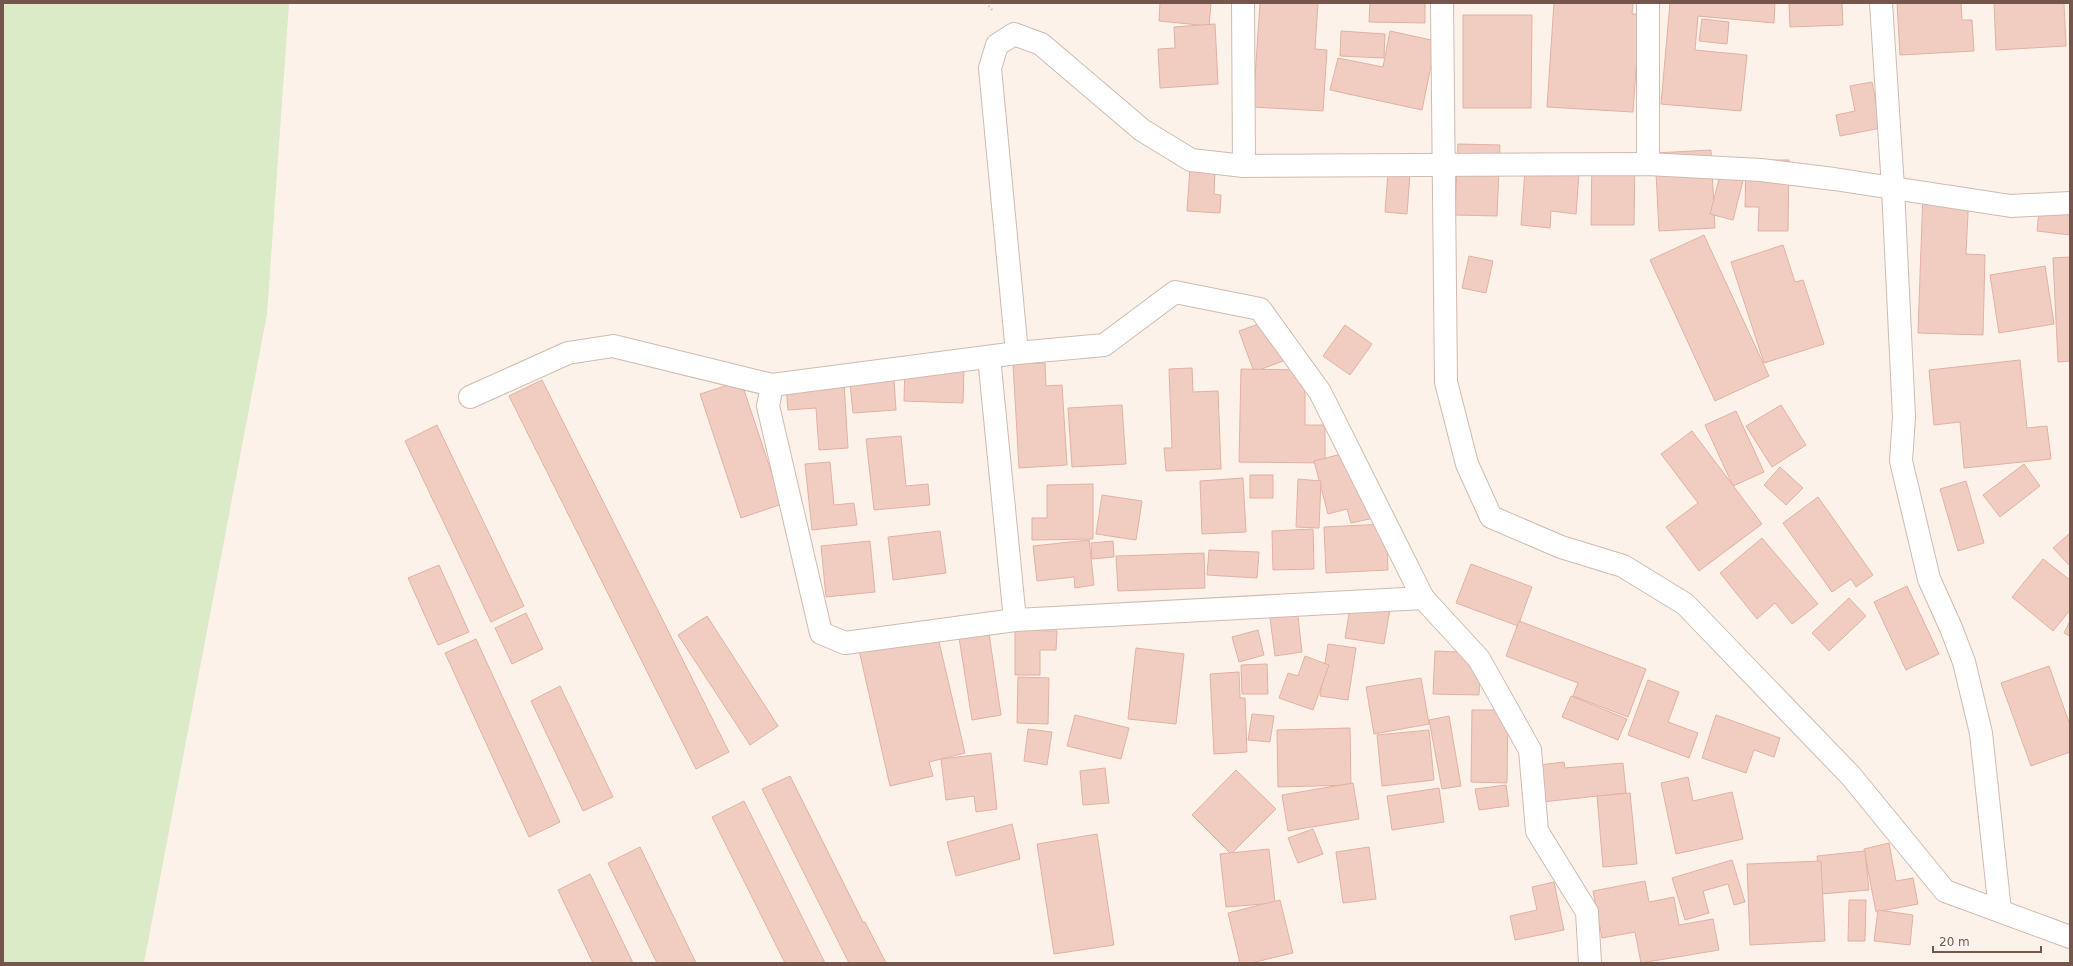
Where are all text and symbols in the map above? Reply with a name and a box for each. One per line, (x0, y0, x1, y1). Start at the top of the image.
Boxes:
scale bar (1933, 928, 2041, 954)
text: 20 m (1939, 935, 1970, 949)

